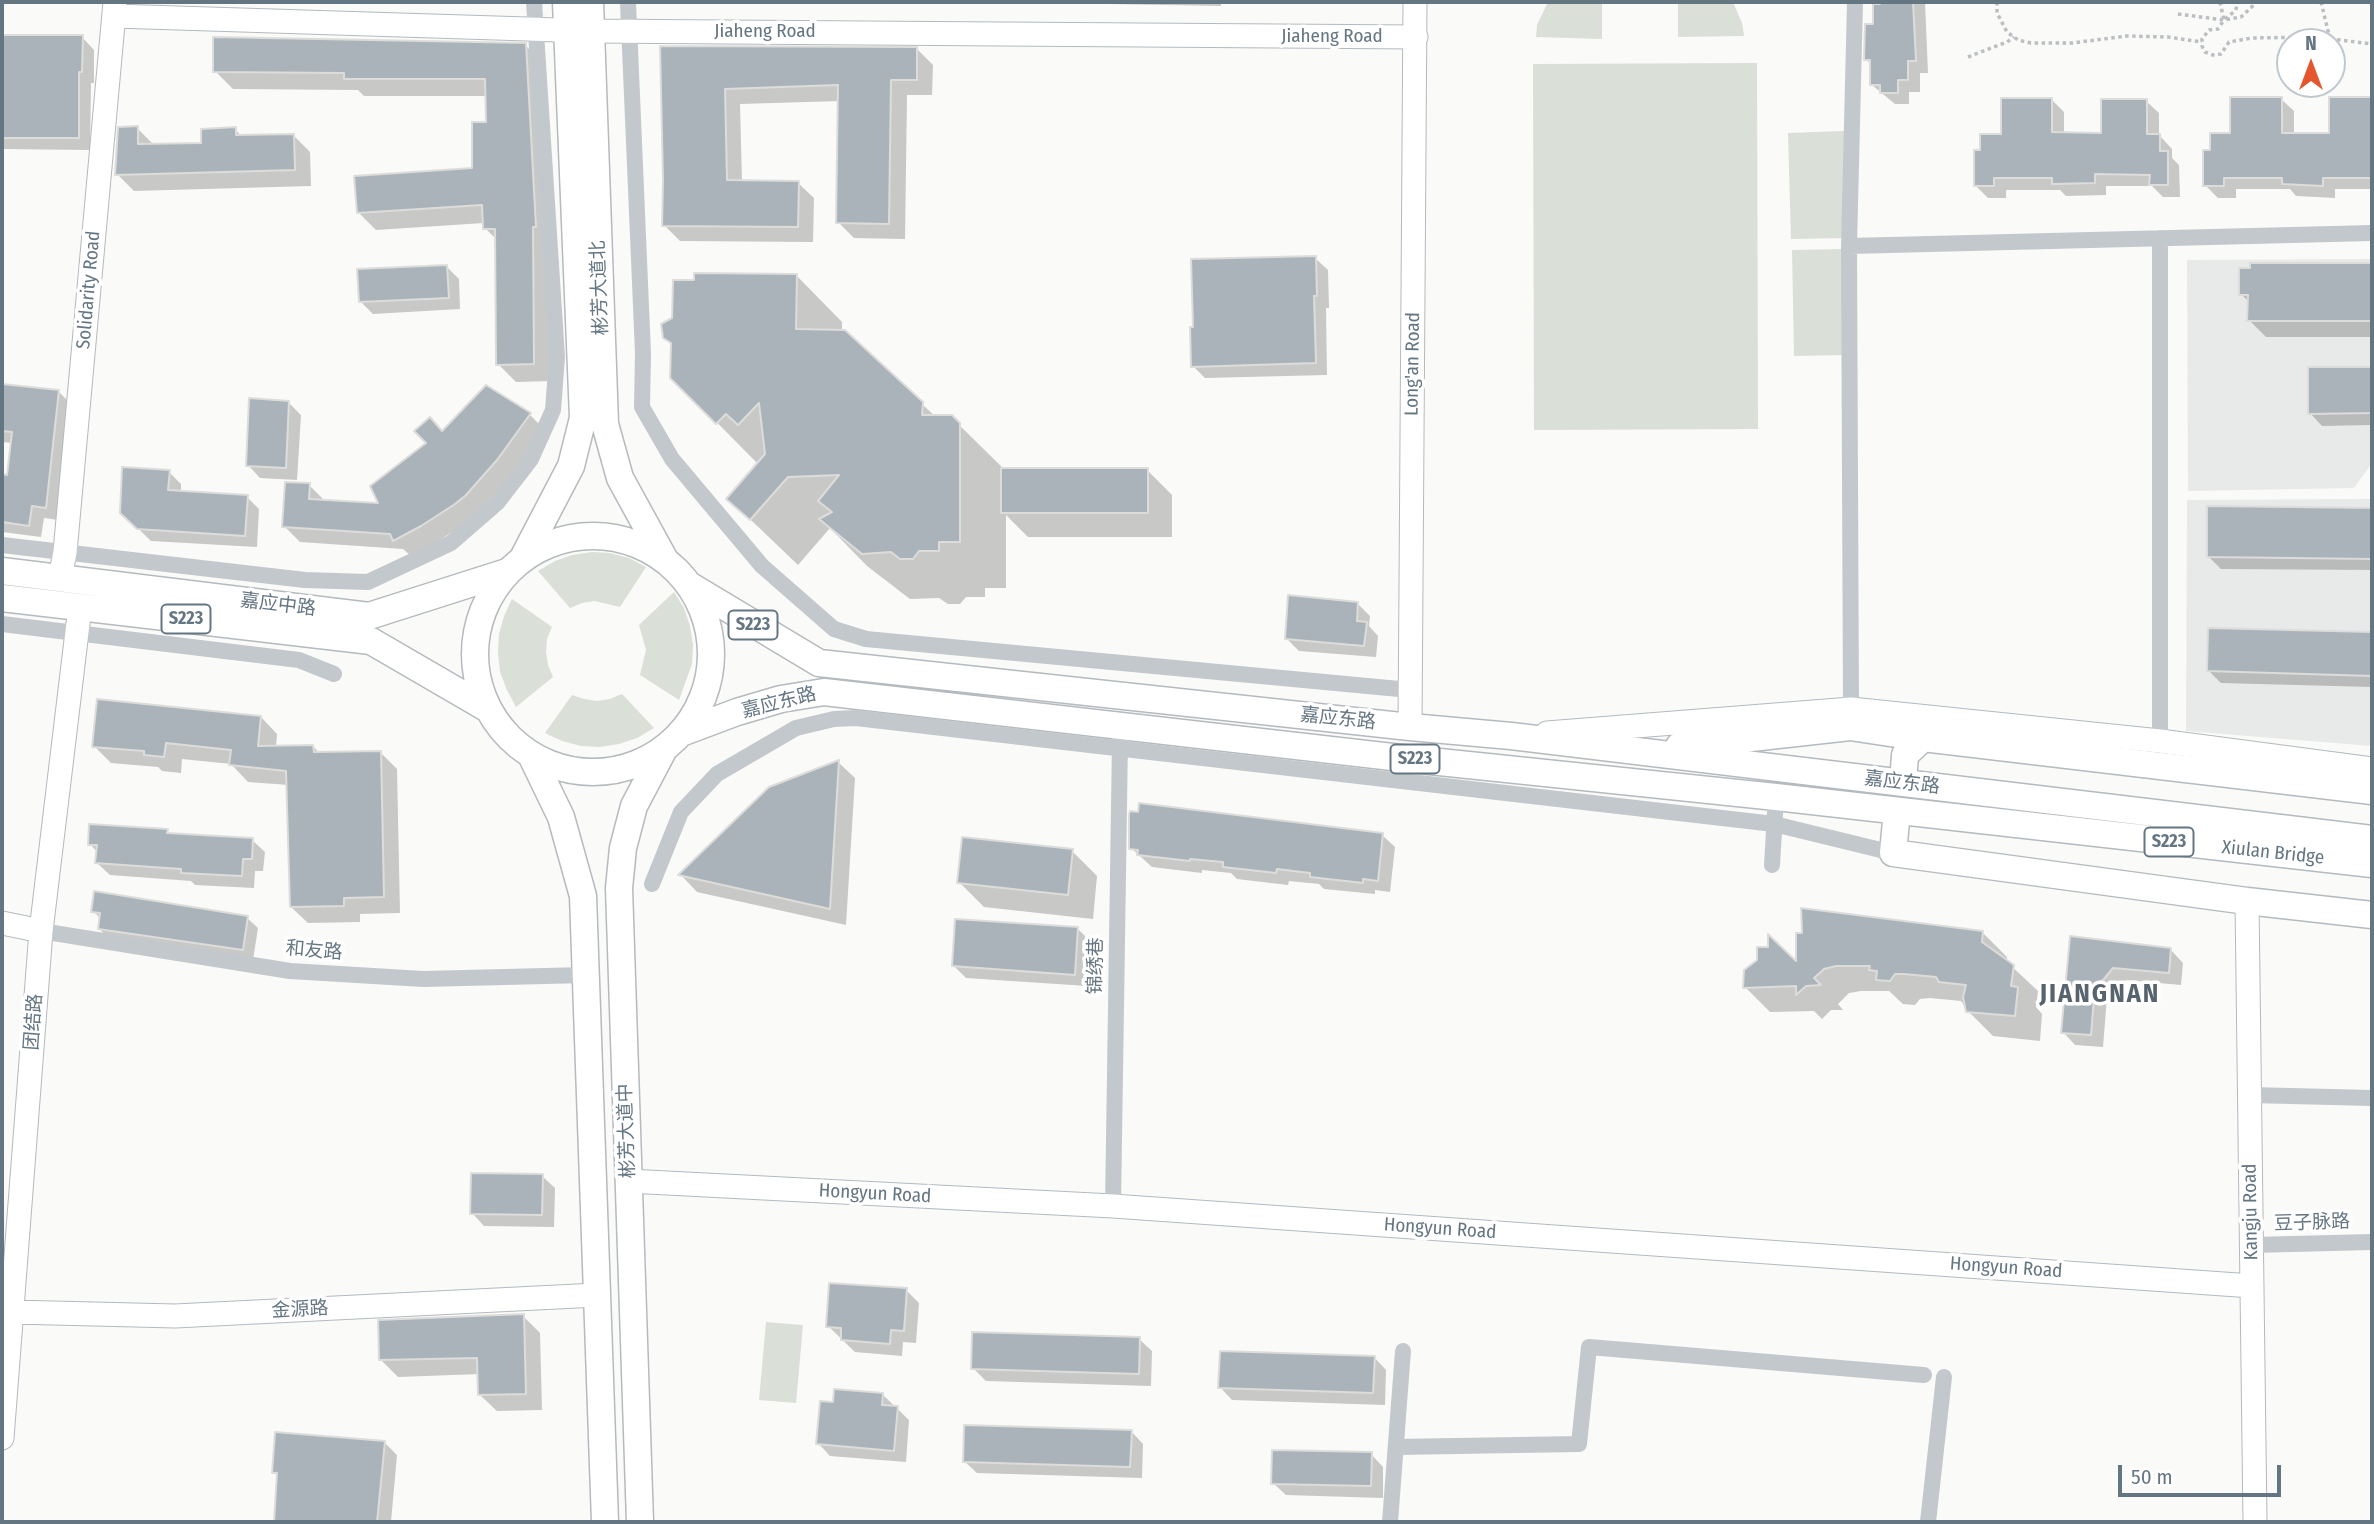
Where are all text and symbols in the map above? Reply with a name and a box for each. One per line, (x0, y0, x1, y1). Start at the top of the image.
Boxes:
street label: Jiaheng Road (714, 21, 816, 43)
street label: Jiaheng Road (1281, 26, 1383, 48)
north arrow (2276, 28, 2346, 98)
text: N (2305, 32, 2317, 55)
street label: Solidarity Road (72, 230, 106, 350)
street label: 彬芳大道北 (587, 240, 613, 336)
street label: Long'an Road (1401, 312, 1425, 416)
street label: 嘉应中路 (239, 589, 317, 621)
road number: S223 (162, 604, 210, 634)
road number: S223 (728, 610, 778, 640)
street label: 嘉应东路 (739, 683, 819, 723)
street label: 嘉应东路 (1299, 704, 1377, 734)
road number: S223 (1390, 744, 1440, 774)
street label: 嘉应东路 (1863, 767, 1941, 799)
road number: S223 (2144, 828, 2194, 856)
street label: Xiulan Bridge (2221, 836, 2325, 870)
street label: 和友路 (285, 937, 343, 965)
street label: 锦绣巷 (1084, 937, 1108, 995)
district label: JIANGNAN (2041, 979, 2159, 1011)
street label: 团结路 (21, 993, 47, 1051)
street label: 彬芳大道中 (614, 1083, 640, 1179)
street label: Kangju Road (2239, 1163, 2263, 1261)
street label: Hongyun Road (818, 1180, 932, 1208)
street label: 豆子脉路 (2274, 1210, 2350, 1236)
street label: Hongyun Road (1383, 1214, 1497, 1244)
street label: Hongyun Road (1949, 1253, 2063, 1283)
street label: 金源路 (271, 1297, 329, 1323)
scale bar (2122, 1450, 2285, 1494)
text: 50 m (2131, 1464, 2173, 1490)

